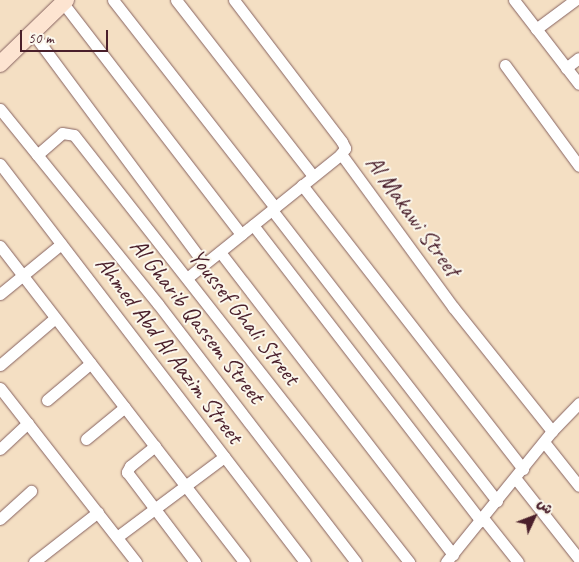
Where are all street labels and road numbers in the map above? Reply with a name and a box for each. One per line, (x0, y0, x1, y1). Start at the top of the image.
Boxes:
street label: Al Makawi Street (359, 150, 467, 282)
street label: Al Gharib Qassem Street (123, 232, 271, 410)
street label: Youssef Ghali Street (182, 243, 306, 391)
street label: Ahmed Abd Al Aazim Street (89, 250, 249, 450)

